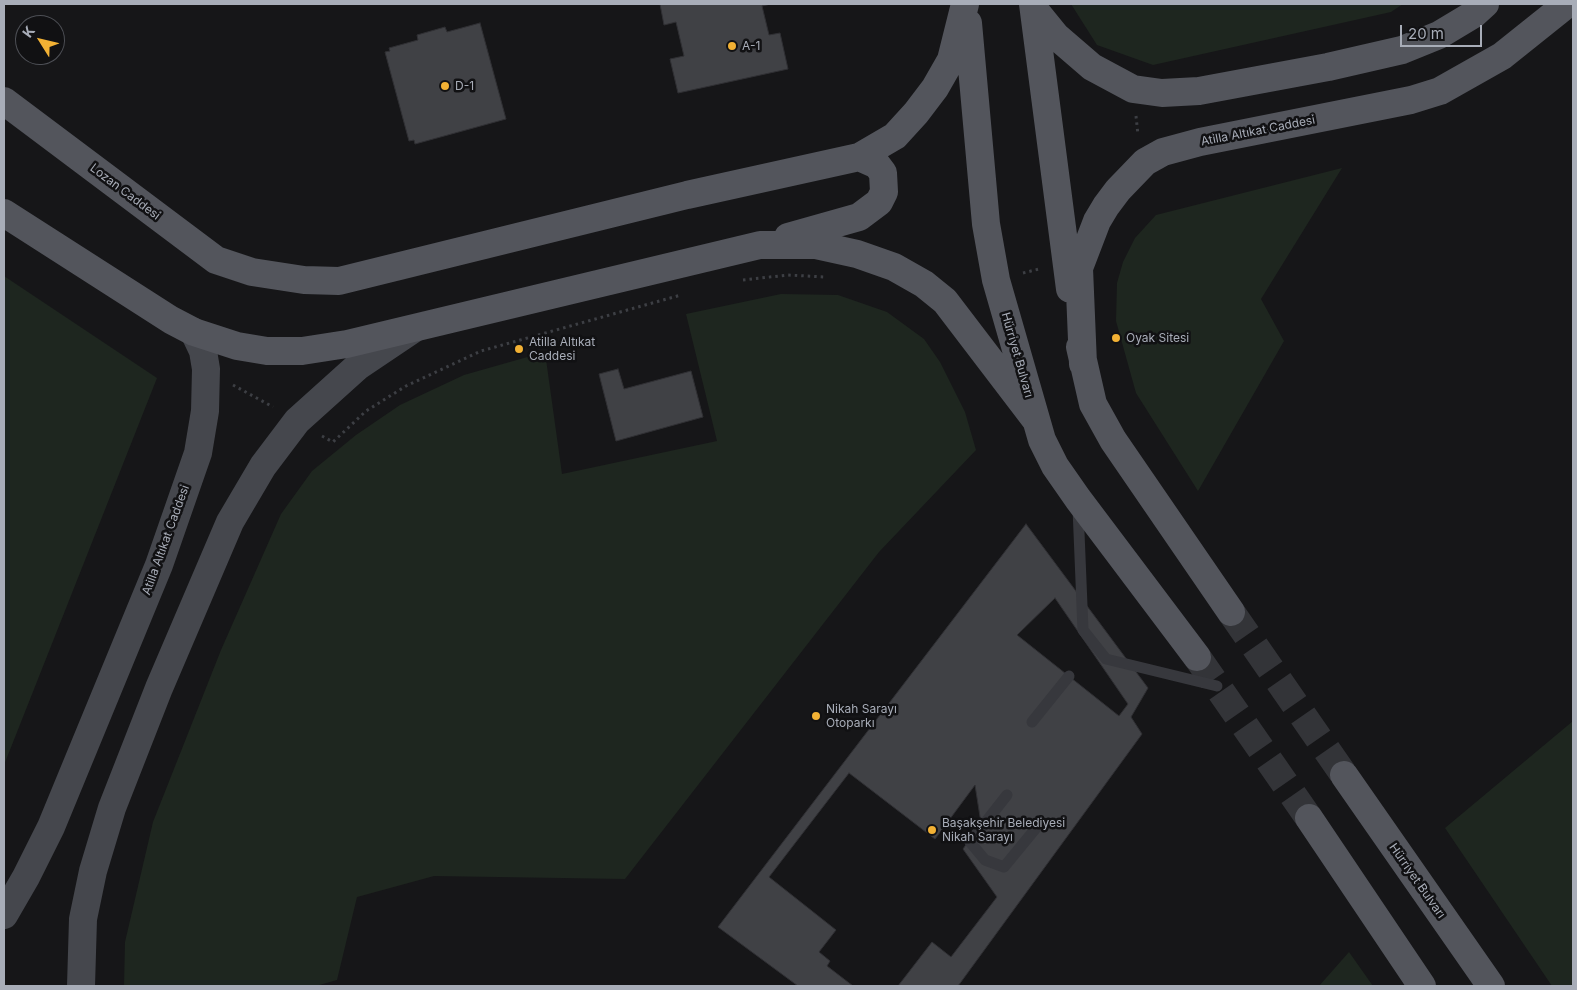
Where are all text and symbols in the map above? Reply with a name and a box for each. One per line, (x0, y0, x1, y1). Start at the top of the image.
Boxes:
north arrow (15, 15, 65, 65)
scale bar (1402, 15, 1484, 47)
text: K (18, 22, 38, 41)
text: 20 m (1408, 24, 1444, 43)
place label: A-1 (742, 39, 760, 53)
marker: A-1 (726, 40, 738, 52)
place label: D-1 (455, 79, 474, 93)
marker: D-1 (439, 80, 451, 92)
street label: Atilla Altıkat Caddesi (1200, 113, 1316, 149)
street label: Lozan Caddesi (87, 161, 163, 223)
street label: Hürriyet Bulvarı (998, 311, 1036, 399)
place label: Oyak Sitesi (1126, 331, 1189, 345)
marker: Oyak Sitesi (1110, 332, 1122, 344)
place label: Atilla Altıkat Caddesi (529, 335, 595, 363)
marker: Atilla Altıkat Caddesi (513, 343, 525, 355)
street label: Atilla Altıkat Caddesi (139, 483, 193, 597)
place label: Nikah Sarayı Otoparkı (826, 702, 897, 730)
marker: Nikah Sarayı Otoparkı (810, 710, 822, 722)
place label: Başakşehir Belediyesi Nikah Sarayı (942, 816, 1065, 844)
marker: Başakşehir Belediyesi Nikah Sarayı (926, 824, 938, 836)
street label: Hürriyet Bulvarı (1386, 841, 1448, 921)

